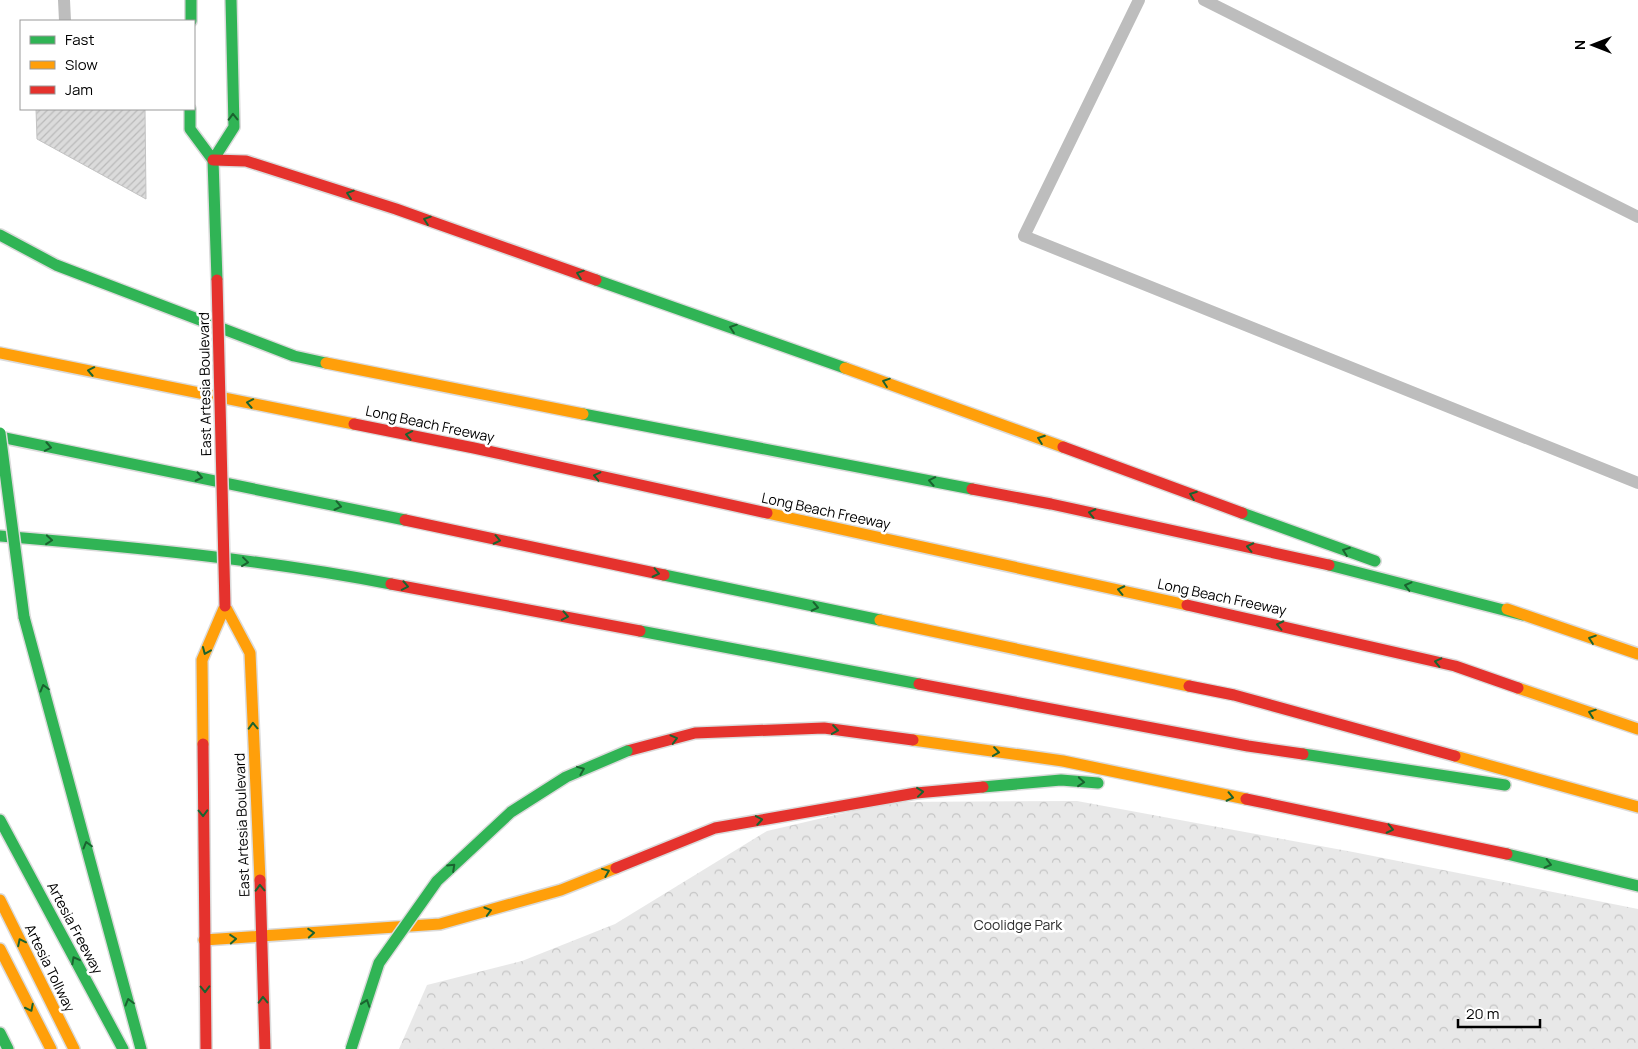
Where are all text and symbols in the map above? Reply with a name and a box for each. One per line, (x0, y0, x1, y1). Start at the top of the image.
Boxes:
legend (20, 20, 195, 110)
north arrow (1568, 20, 1618, 70)
text: Fast (65, 29, 94, 50)
text: N (1570, 40, 1589, 50)
text: Slow (65, 54, 98, 75)
text: Jam (65, 79, 93, 100)
one-way arrow (228, 113, 239, 121)
one-way arrow (346, 190, 355, 200)
one-way arrow (423, 216, 431, 226)
one-way arrow (576, 270, 584, 280)
street label: East Artesia Boulevard (194, 312, 215, 456)
one-way arrow (729, 324, 738, 334)
one-way arrow (86, 366, 95, 377)
one-way arrow (882, 378, 891, 388)
one-way arrow (245, 398, 254, 409)
street label: Long Beach Freeway (364, 401, 497, 447)
one-way arrow (405, 430, 414, 441)
one-way arrow (1037, 435, 1045, 445)
one-way arrow (43, 441, 52, 451)
one-way arrow (592, 471, 601, 482)
one-way arrow (194, 472, 203, 482)
one-way arrow (928, 476, 937, 486)
street label: Long Beach Freeway (760, 488, 893, 534)
one-way arrow (1189, 491, 1198, 501)
one-way arrow (334, 501, 342, 511)
one-way arrow (1087, 508, 1096, 519)
one-way arrow (493, 534, 501, 545)
one-way arrow (45, 535, 53, 546)
one-way arrow (1246, 542, 1255, 553)
one-way arrow (1342, 547, 1351, 557)
one-way arrow (241, 556, 249, 567)
one-way arrow (652, 568, 660, 578)
street label: Long Beach Freeway (1156, 574, 1289, 620)
one-way arrow (401, 580, 410, 590)
one-way arrow (1404, 581, 1413, 592)
one-way arrow (1116, 586, 1125, 596)
one-way arrow (811, 601, 819, 612)
one-way arrow (561, 611, 570, 621)
one-way arrow (1275, 620, 1284, 631)
one-way arrow (1588, 635, 1597, 645)
one-way arrow (201, 646, 212, 655)
one-way arrow (1433, 657, 1442, 668)
one-way arrow (39, 685, 49, 693)
one-way arrow (1588, 709, 1597, 719)
one-way arrow (247, 721, 258, 729)
one-way arrow (832, 724, 840, 735)
one-way arrow (669, 734, 678, 745)
one-way arrow (993, 746, 1001, 757)
street label: East Artesia Boulevard (229, 753, 254, 897)
one-way arrow (576, 766, 585, 777)
one-way arrow (1078, 776, 1086, 787)
one-way arrow (916, 787, 924, 798)
one-way arrow (1226, 791, 1235, 802)
one-way arrow (198, 810, 208, 817)
one-way arrow (755, 815, 764, 825)
one-way arrow (1385, 823, 1394, 834)
one-way arrow (82, 841, 92, 850)
one-way arrow (1544, 858, 1553, 869)
one-way arrow (446, 864, 455, 873)
one-way arrow (601, 867, 610, 878)
street label: Artesia Freeway (43, 878, 108, 978)
one-way arrow (254, 884, 265, 892)
one-way arrow (484, 906, 492, 916)
park label: Coolidge Park (974, 915, 1063, 934)
street label: Artesia Tollway (21, 921, 80, 1016)
one-way arrow (307, 928, 315, 939)
one-way arrow (229, 933, 237, 944)
one-way arrow (17, 939, 27, 948)
one-way arrow (71, 956, 81, 965)
one-way arrow (200, 986, 210, 993)
one-way arrow (258, 996, 269, 1004)
scale bar (1458, 996, 1540, 1028)
one-way arrow (124, 998, 134, 1006)
one-way arrow (360, 999, 370, 1007)
one-way arrow (24, 1003, 34, 1012)
text: 20 m (1466, 1003, 1499, 1024)

